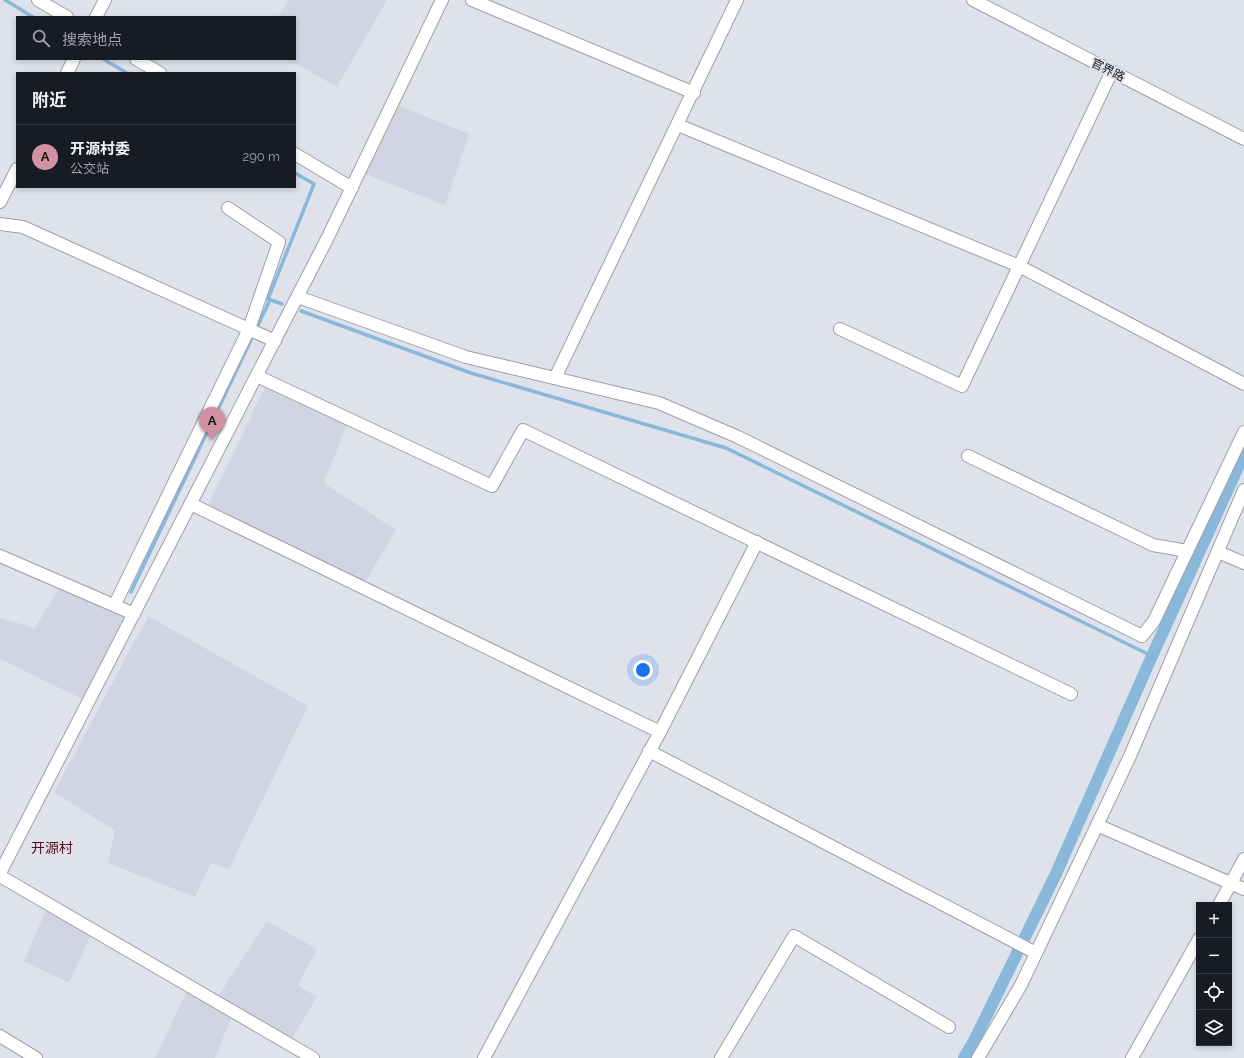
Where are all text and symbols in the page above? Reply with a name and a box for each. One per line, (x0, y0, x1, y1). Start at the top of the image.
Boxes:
search box (16, 16, 296, 60)
icon: search (30, 27, 52, 49)
text: 搜索地点 (62, 31, 122, 49)
street label: 官界路 (1089, 56, 1127, 84)
text: 附近 (32, 90, 66, 110)
text: 开源村委 (70, 140, 130, 158)
text: A (41, 149, 49, 164)
text: 290 m (242, 149, 280, 164)
text: 公交站 (70, 161, 109, 176)
pin: A (199, 407, 225, 440)
your location (633, 660, 653, 680)
district label: 开源村 (31, 840, 73, 856)
map controls (1196, 902, 1232, 1046)
button: + (1196, 902, 1232, 938)
button: − (1196, 938, 1232, 974)
button: locate (1196, 974, 1232, 1010)
button: layers (1196, 1010, 1232, 1046)

